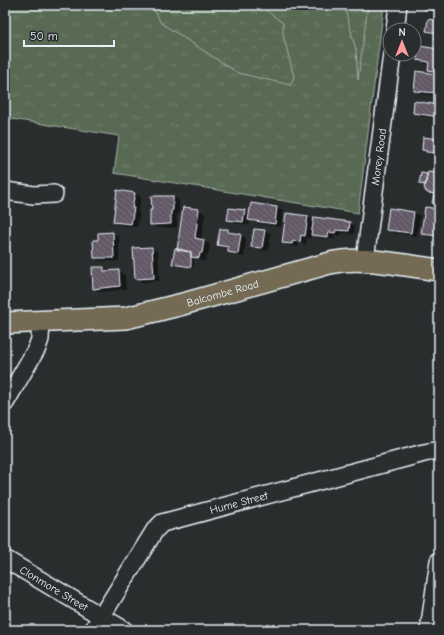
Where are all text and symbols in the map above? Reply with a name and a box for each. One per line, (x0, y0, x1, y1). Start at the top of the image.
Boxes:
scale bar (24, 22, 114, 48)
north arrow (382, 22, 422, 62)
text: N (398, 26, 406, 39)
text: 50 m (30, 29, 58, 43)
street label: Morey Road (369, 128, 389, 186)
street label: Balcombe Road (185, 277, 260, 310)
street label: Hume Street (208, 489, 270, 517)
street label: Clonmore Street (17, 563, 91, 614)

